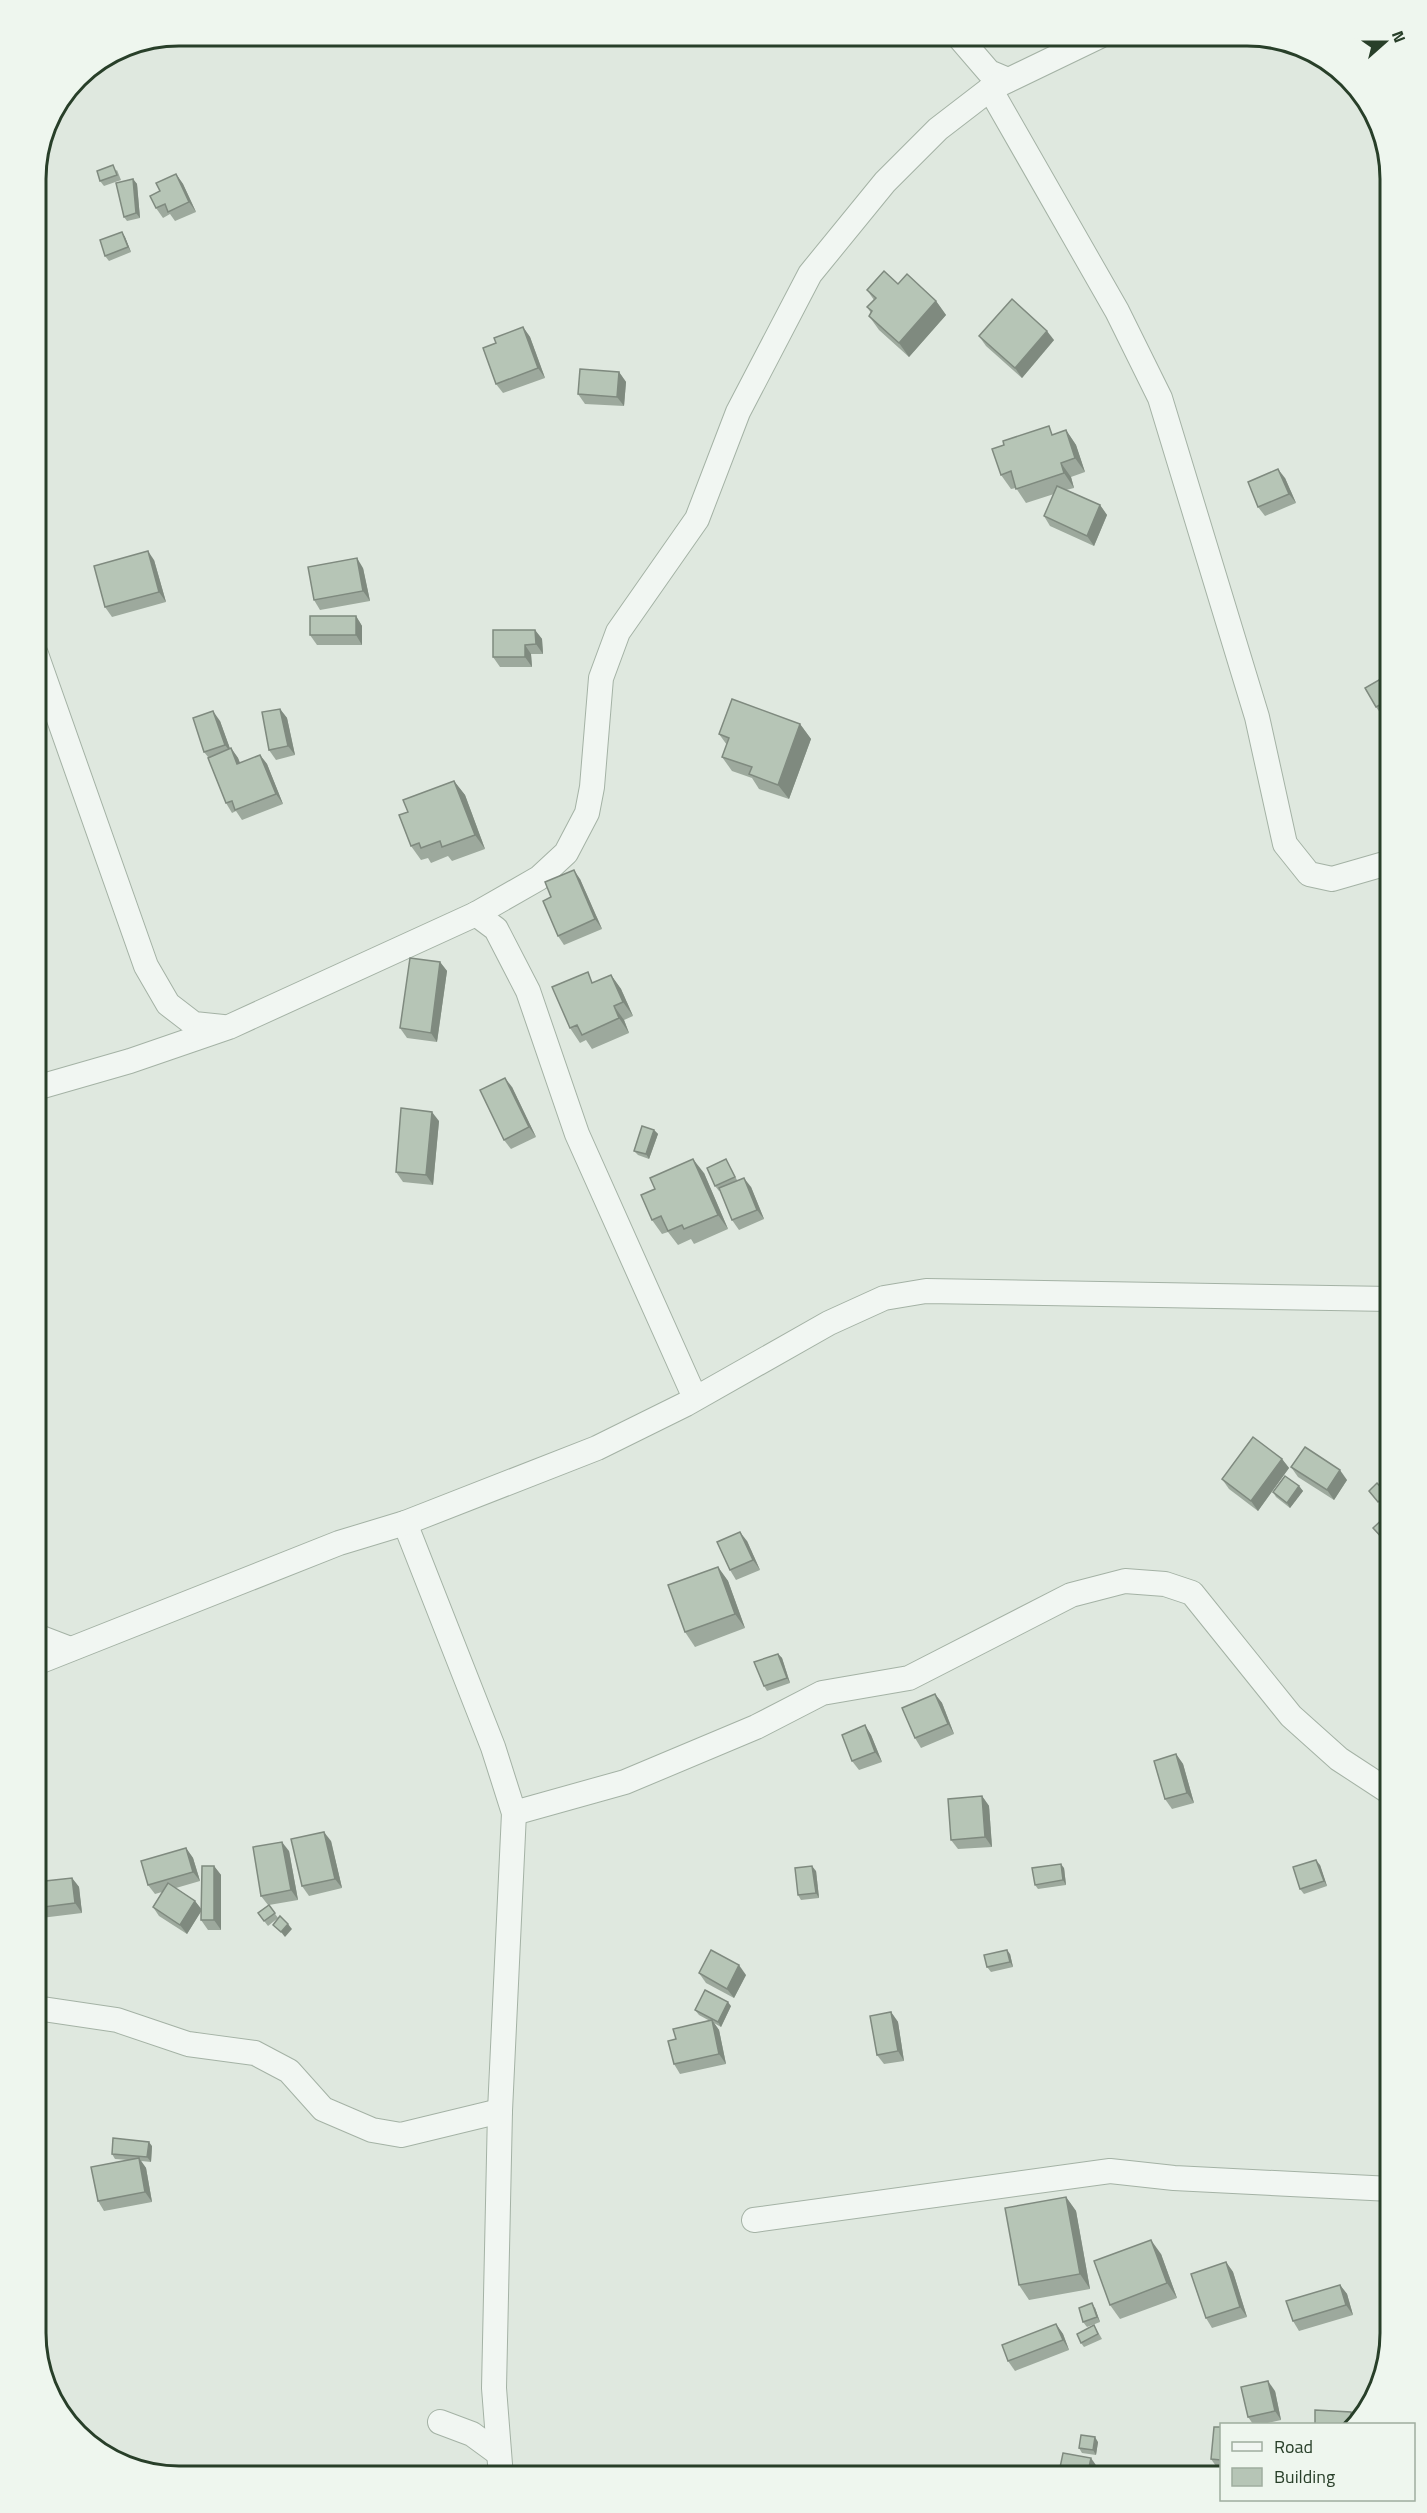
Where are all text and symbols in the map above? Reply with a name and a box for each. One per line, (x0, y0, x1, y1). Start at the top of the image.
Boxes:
north arrow (1355, 12, 1415, 72)
text: N (1386, 27, 1412, 46)
legend (1220, 2423, 1415, 2501)
text: Road (1274, 2433, 1313, 2460)
text: Building (1274, 2463, 1335, 2490)

